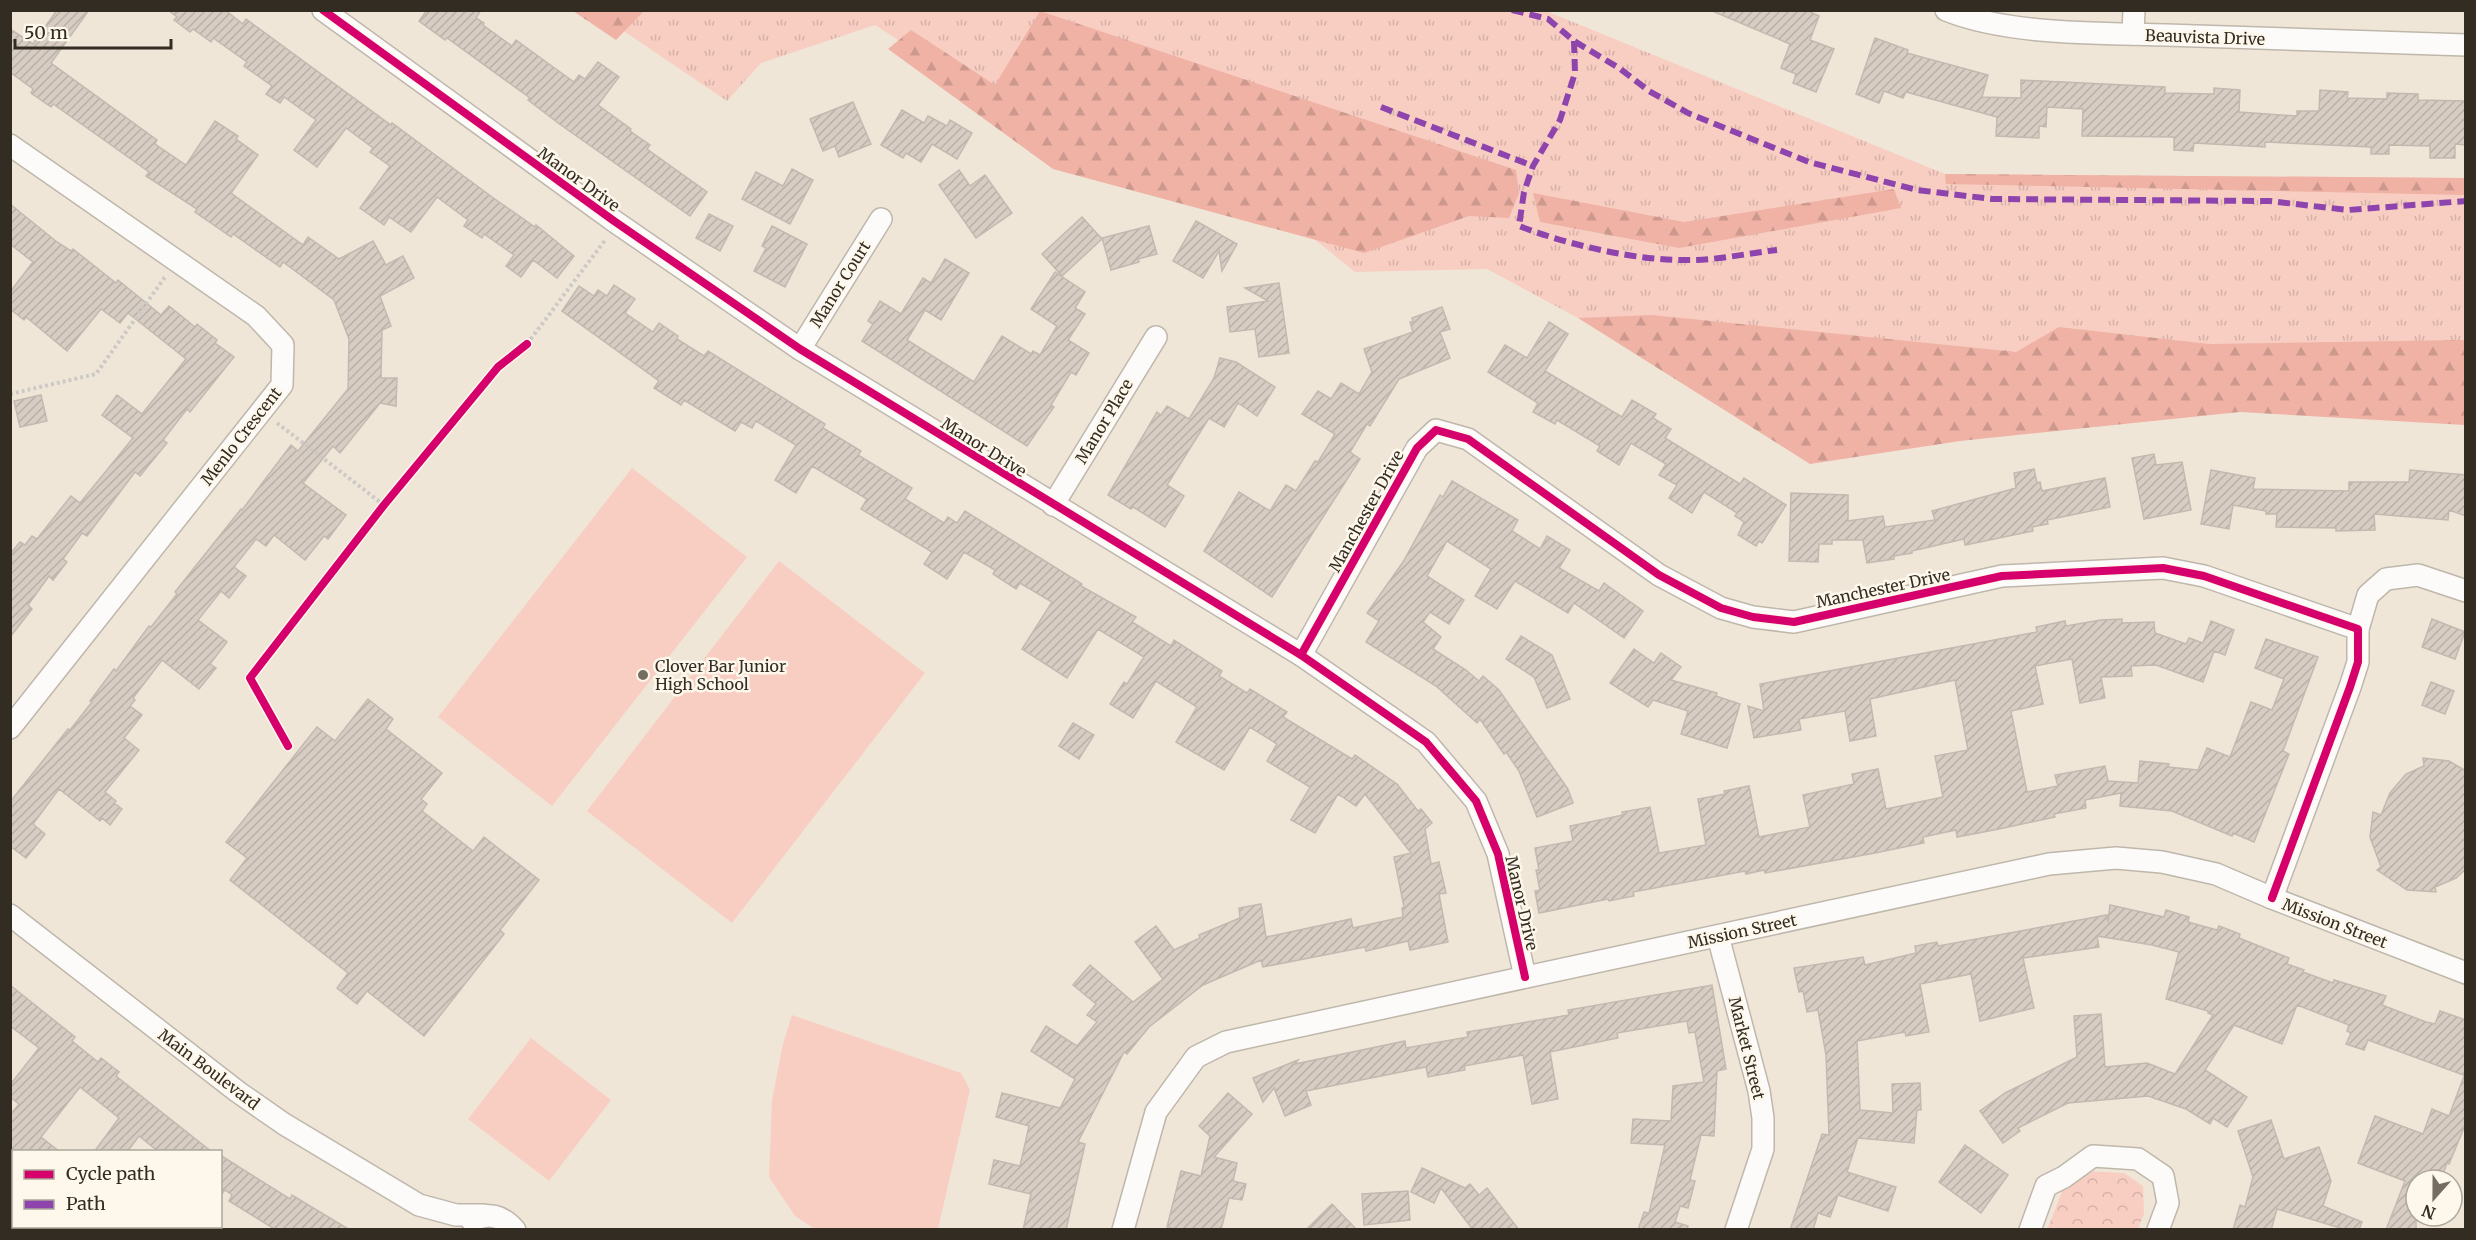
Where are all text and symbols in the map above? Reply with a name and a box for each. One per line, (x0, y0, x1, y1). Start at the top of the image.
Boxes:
scale bar (15, 12, 171, 50)
text: 50 m (24, 21, 68, 44)
street label: Beauvista Drive (2145, 25, 2265, 49)
street label: Manor Drive (534, 142, 624, 216)
street label: Manor Court (805, 236, 875, 331)
street label: Manor Place (1071, 375, 1137, 467)
street label: Menlo Crescent (196, 382, 286, 489)
street label: Manor Drive (938, 413, 1030, 481)
street label: Manchester Drive (1324, 446, 1408, 576)
street label: Manchester Drive (1814, 564, 1952, 612)
place label: Clover Bar Junior High School (655, 656, 786, 694)
marker: Clover Bar Junior High School (636, 668, 650, 682)
street label: Manor Drive (1501, 854, 1543, 952)
street label: Mission Street (2280, 894, 2391, 953)
street label: Mission Street (1686, 910, 1799, 952)
street label: Market Street (1725, 995, 1770, 1102)
street label: Main Boulevard (154, 1024, 264, 1114)
legend (12, 1150, 222, 1228)
text: Cycle path (66, 1162, 156, 1185)
north arrow (2404, 1168, 2464, 1228)
text: Path (66, 1192, 106, 1215)
text: N (2419, 1200, 2438, 1224)

